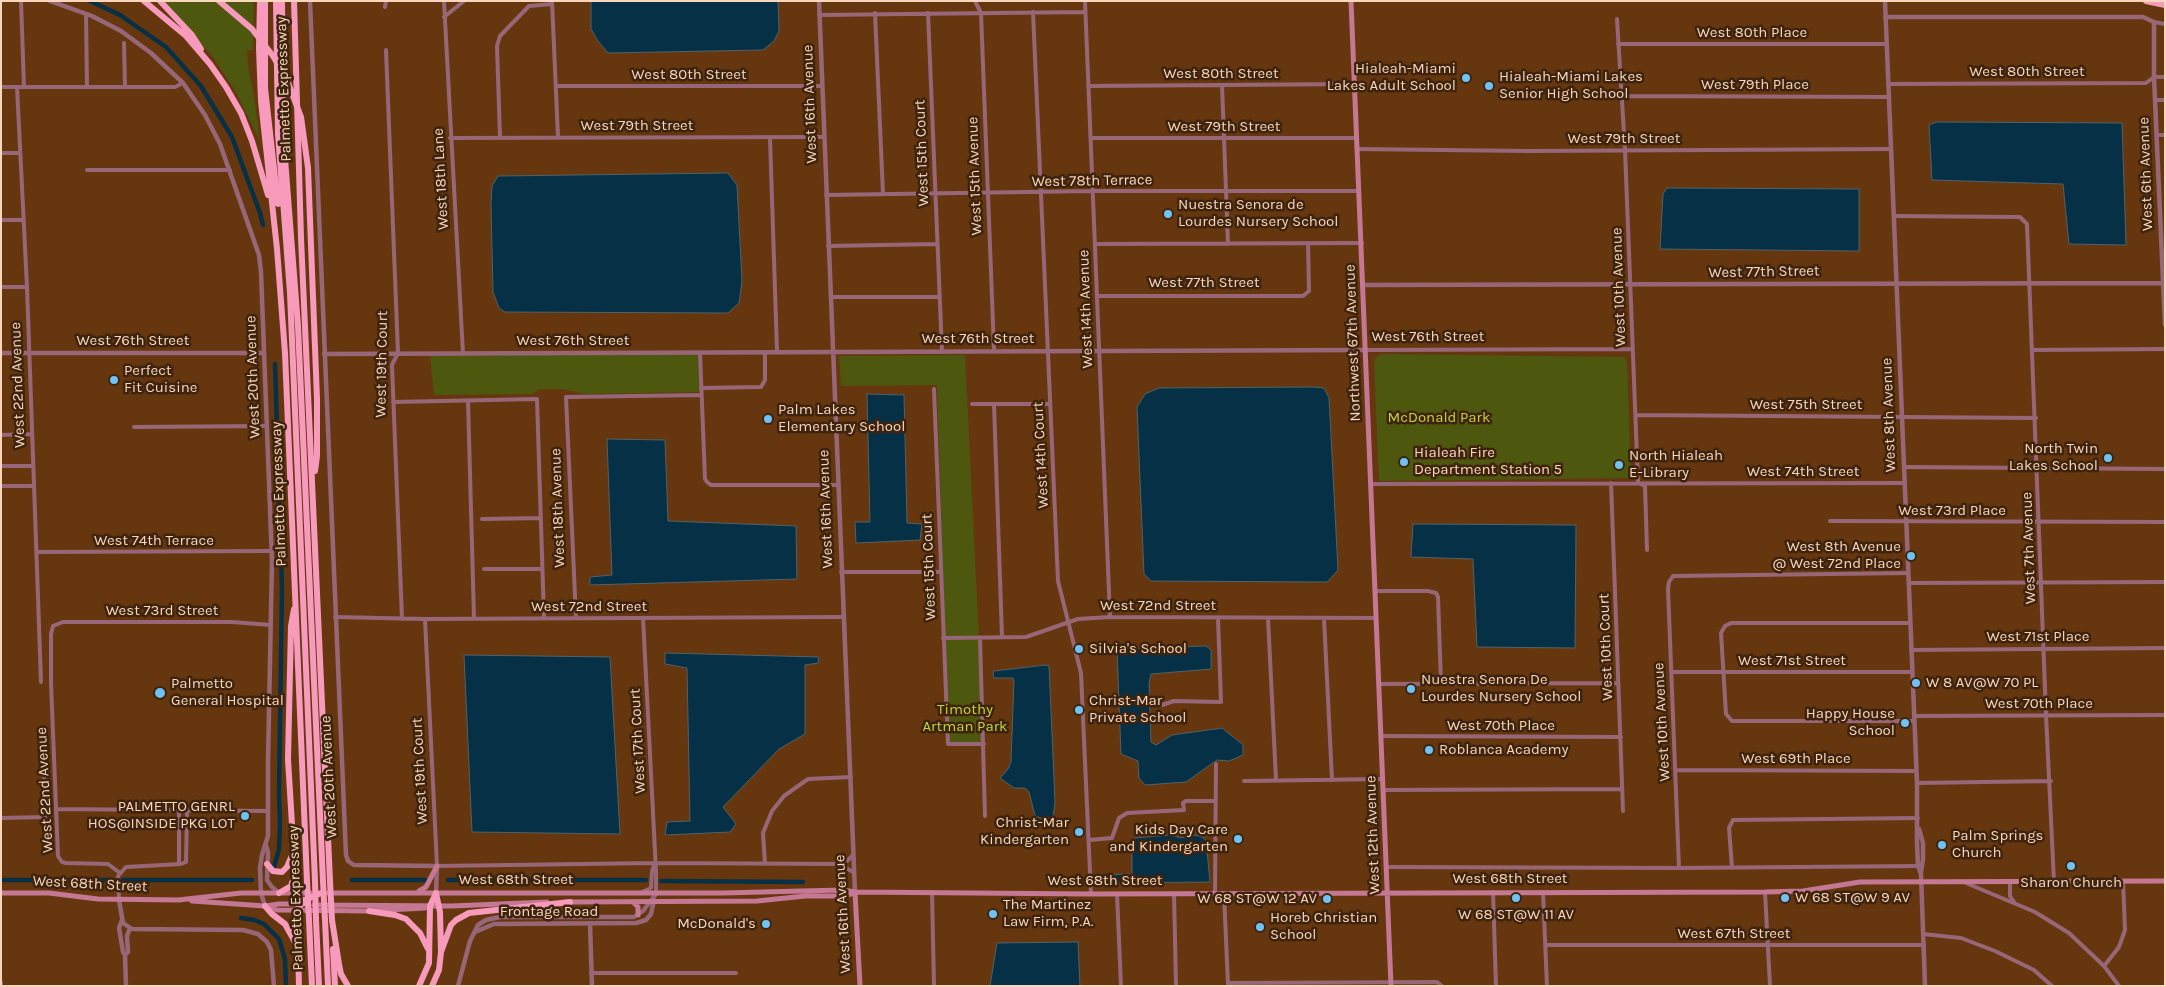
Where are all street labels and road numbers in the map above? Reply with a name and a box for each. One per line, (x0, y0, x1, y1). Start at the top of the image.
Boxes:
street label: Palmetto Expressway (272, 16, 296, 162)
street label: West 80th Place (1697, 24, 1807, 42)
street label: West 16th Avenue (799, 44, 821, 164)
street label: West 80th Street (1969, 63, 2085, 81)
street label: West 80th Street (1163, 65, 1279, 83)
street label: West 80th Street (631, 66, 747, 84)
street label: West 79th Place (1701, 76, 1809, 94)
street label: West 15th Court (911, 99, 933, 207)
street label: West 15th Avenue (964, 116, 986, 236)
street label: West 79th Street (581, 117, 693, 135)
street label: West 6th Avenue (2135, 117, 2157, 231)
street label: West 79th Street (1168, 118, 1280, 136)
street label: West 18th Lane (429, 128, 453, 230)
street label: West 79th Street (1568, 130, 1680, 148)
street label: West 78th Terrace (1031, 171, 1153, 191)
street label: West 10th Avenue (1608, 227, 1630, 347)
street label: West 14th Avenue (1075, 249, 1097, 369)
street label: West 77th Street (1708, 262, 1820, 282)
street label: Northwest 67th Avenue (1341, 264, 1365, 422)
street label: West 77th Street (1148, 274, 1260, 292)
street label: West 19th Court (372, 310, 392, 418)
street label: West 20th Avenue (242, 315, 264, 439)
street label: West 22nd Avenue (7, 322, 29, 448)
street label: West 76th Street (1372, 328, 1484, 346)
street label: West 76th Street (922, 330, 1034, 348)
street label: West 76th Street (77, 332, 189, 350)
street label: West 76th Street (517, 332, 629, 350)
street label: West 8th Avenue (1878, 357, 1900, 473)
street label: West 75th Street (1750, 396, 1862, 414)
street label: West 14th Court (1029, 401, 1053, 509)
street label: Palmetto Expressway (267, 421, 291, 567)
street label: West 18th Avenue (547, 448, 569, 568)
street label: West 16th Avenue (815, 449, 837, 569)
street label: West 74th Street (1747, 463, 1859, 481)
street label: West 7th Avenue (2018, 492, 2040, 604)
street label: West 73rd Place (1898, 502, 2006, 520)
street label: West 15th Court (918, 513, 940, 621)
street label: West 74th Terrace (94, 532, 214, 550)
street label: West 10th Court (1595, 593, 1617, 701)
street label: West 72nd Street (1100, 597, 1216, 615)
street label: West 72nd Street (531, 598, 647, 616)
street label: West 73rd Street (106, 602, 218, 620)
street label: West 71st Place (1986, 628, 2090, 646)
street label: West 71st Street (1738, 652, 1846, 670)
street label: West 10th Avenue (1650, 662, 1674, 782)
street label: West 17th Court (626, 688, 650, 794)
street label: West 70th Place (1985, 695, 2093, 713)
street label: West 20th Avenue (317, 715, 341, 839)
street label: West 19th Court (408, 717, 432, 825)
street label: West 70th Place (1447, 717, 1555, 735)
street label: West 22nd Avenue (33, 727, 57, 853)
street label: West 69th Place (1741, 750, 1851, 768)
street label: West 12th Avenue (1362, 775, 1384, 895)
street label: Palmetto Expressway (284, 825, 308, 971)
street label: West 16th Avenue (831, 854, 855, 974)
street label: West 68th Street (1453, 870, 1567, 888)
street label: West 68th Street (459, 871, 573, 889)
street label: West 68th Street (32, 872, 148, 896)
street label: West 68th Street (1048, 872, 1162, 890)
street label: Frontage Road (500, 903, 598, 921)
street label: West 67th Street (1678, 925, 1790, 943)

